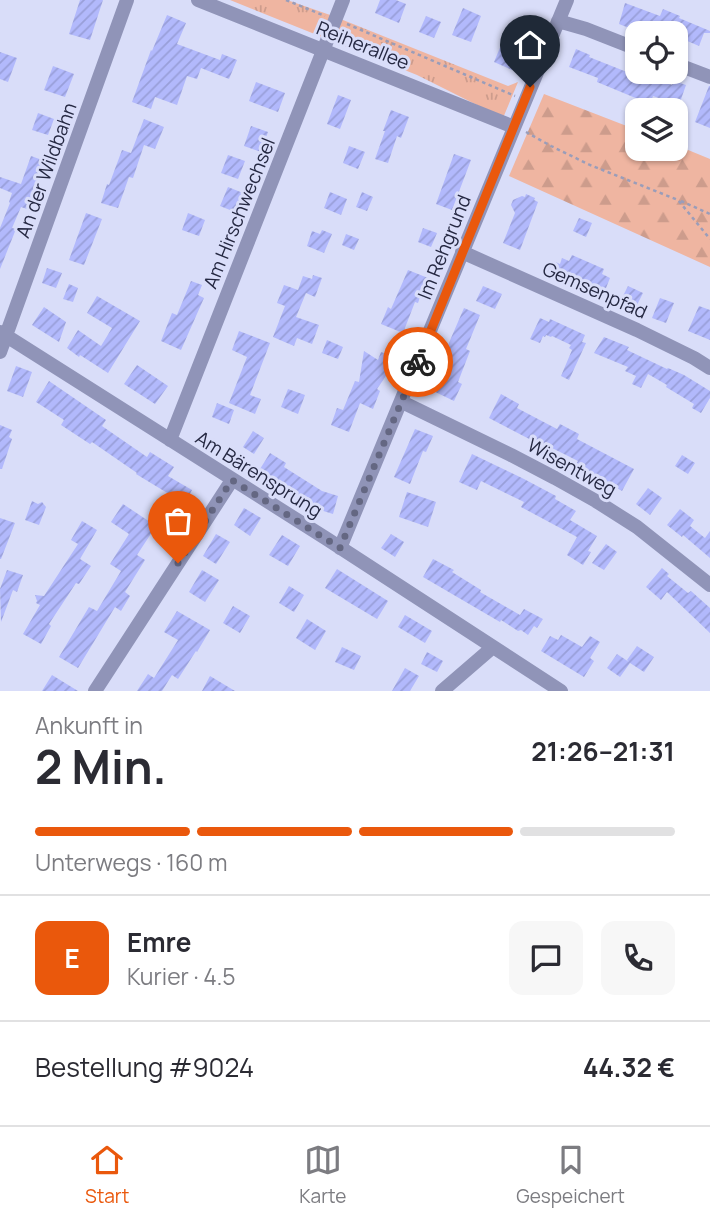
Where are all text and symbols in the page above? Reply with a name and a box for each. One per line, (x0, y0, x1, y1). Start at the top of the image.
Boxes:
street label: Reiherallee (313, 15, 413, 75)
pin (500, 15, 560, 87)
map controls (625, 21, 688, 161)
button: locate (625, 21, 688, 84)
icon: home (511, 26, 549, 64)
button: layers (625, 98, 688, 161)
street label: An der Wildbahn (9, 99, 83, 241)
street label: Am Hirschwechsel (197, 134, 281, 292)
street label: Im Rehgrund (411, 191, 477, 303)
street label: Gemsenpfad (539, 255, 651, 325)
courier (383, 327, 453, 397)
icon: bike (399, 343, 437, 381)
street label: Am Bärensprung (191, 425, 327, 523)
street label: Wisentweg (523, 432, 621, 502)
pin (148, 491, 208, 563)
icon: bag (159, 502, 197, 540)
text: Ankunft in (35, 709, 143, 741)
text: 21:26–21:31 (531, 733, 675, 769)
text: 2 Min. (35, 735, 167, 798)
text: Unterwegs · 160 m (35, 846, 227, 878)
button: chat (509, 921, 583, 995)
button: phone (601, 921, 675, 995)
text: Emre (127, 924, 191, 960)
text: E (64, 940, 80, 976)
text: Kurier · 4.5 (127, 960, 236, 992)
text: Bestellung #9024 (35, 1049, 254, 1085)
text: 44.32 € (583, 1049, 675, 1085)
tab: Start (85, 1141, 129, 1209)
tab: Karte (299, 1141, 346, 1209)
tab: Gespeichert (516, 1141, 625, 1209)

